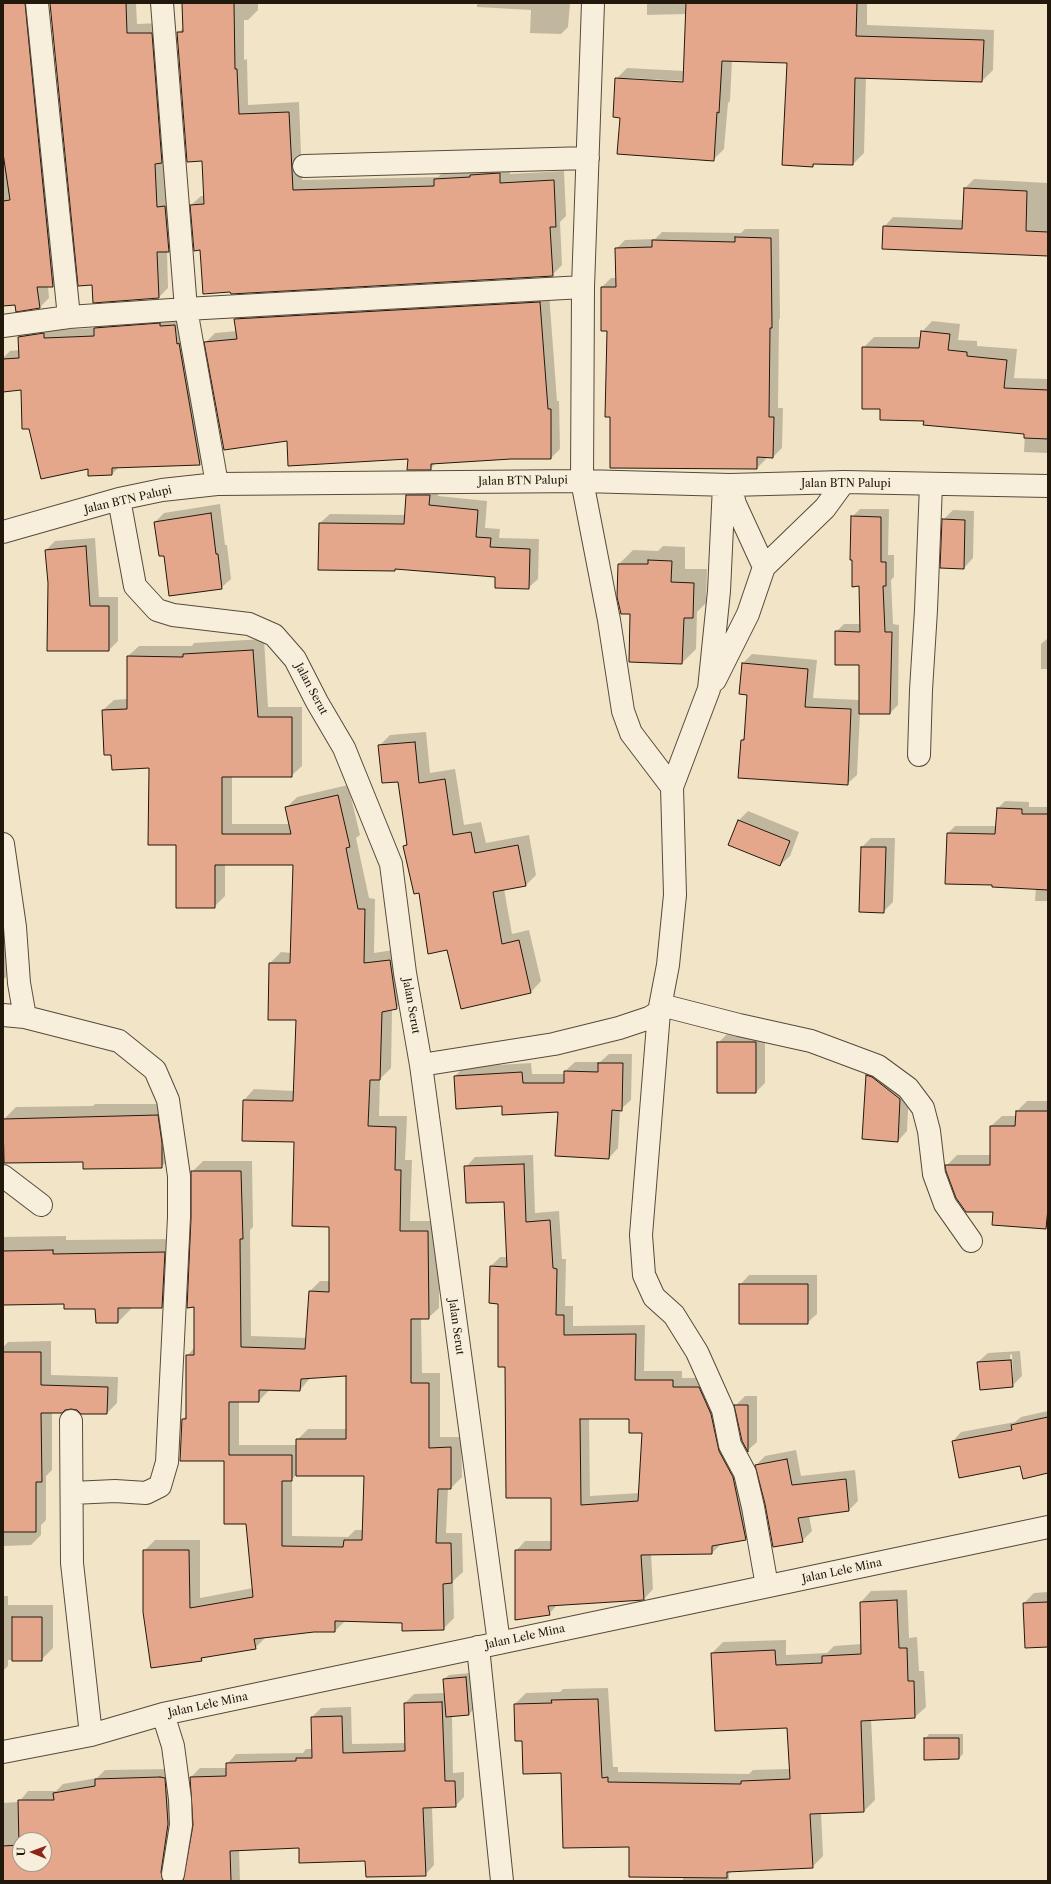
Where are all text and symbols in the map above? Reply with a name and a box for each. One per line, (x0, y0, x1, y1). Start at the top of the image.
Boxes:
street label: Jalan BTN Palupi (478, 474, 568, 488)
street label: Jalan BTN Palupi (801, 477, 891, 491)
street label: Jalan BTN Palupi (83, 484, 173, 516)
street label: Jalan Serut (292, 661, 330, 717)
street label: Jalan Serut (400, 977, 422, 1035)
street label: Jalan Serut (446, 1298, 466, 1356)
street label: Jalan Lele Mina (801, 1556, 883, 1586)
street label: Jalan Lele Mina (484, 1622, 566, 1652)
street label: Jalan Lele Mina (167, 1690, 249, 1720)
north arrow (12, 1832, 52, 1872)
text: U (14, 1847, 28, 1856)

